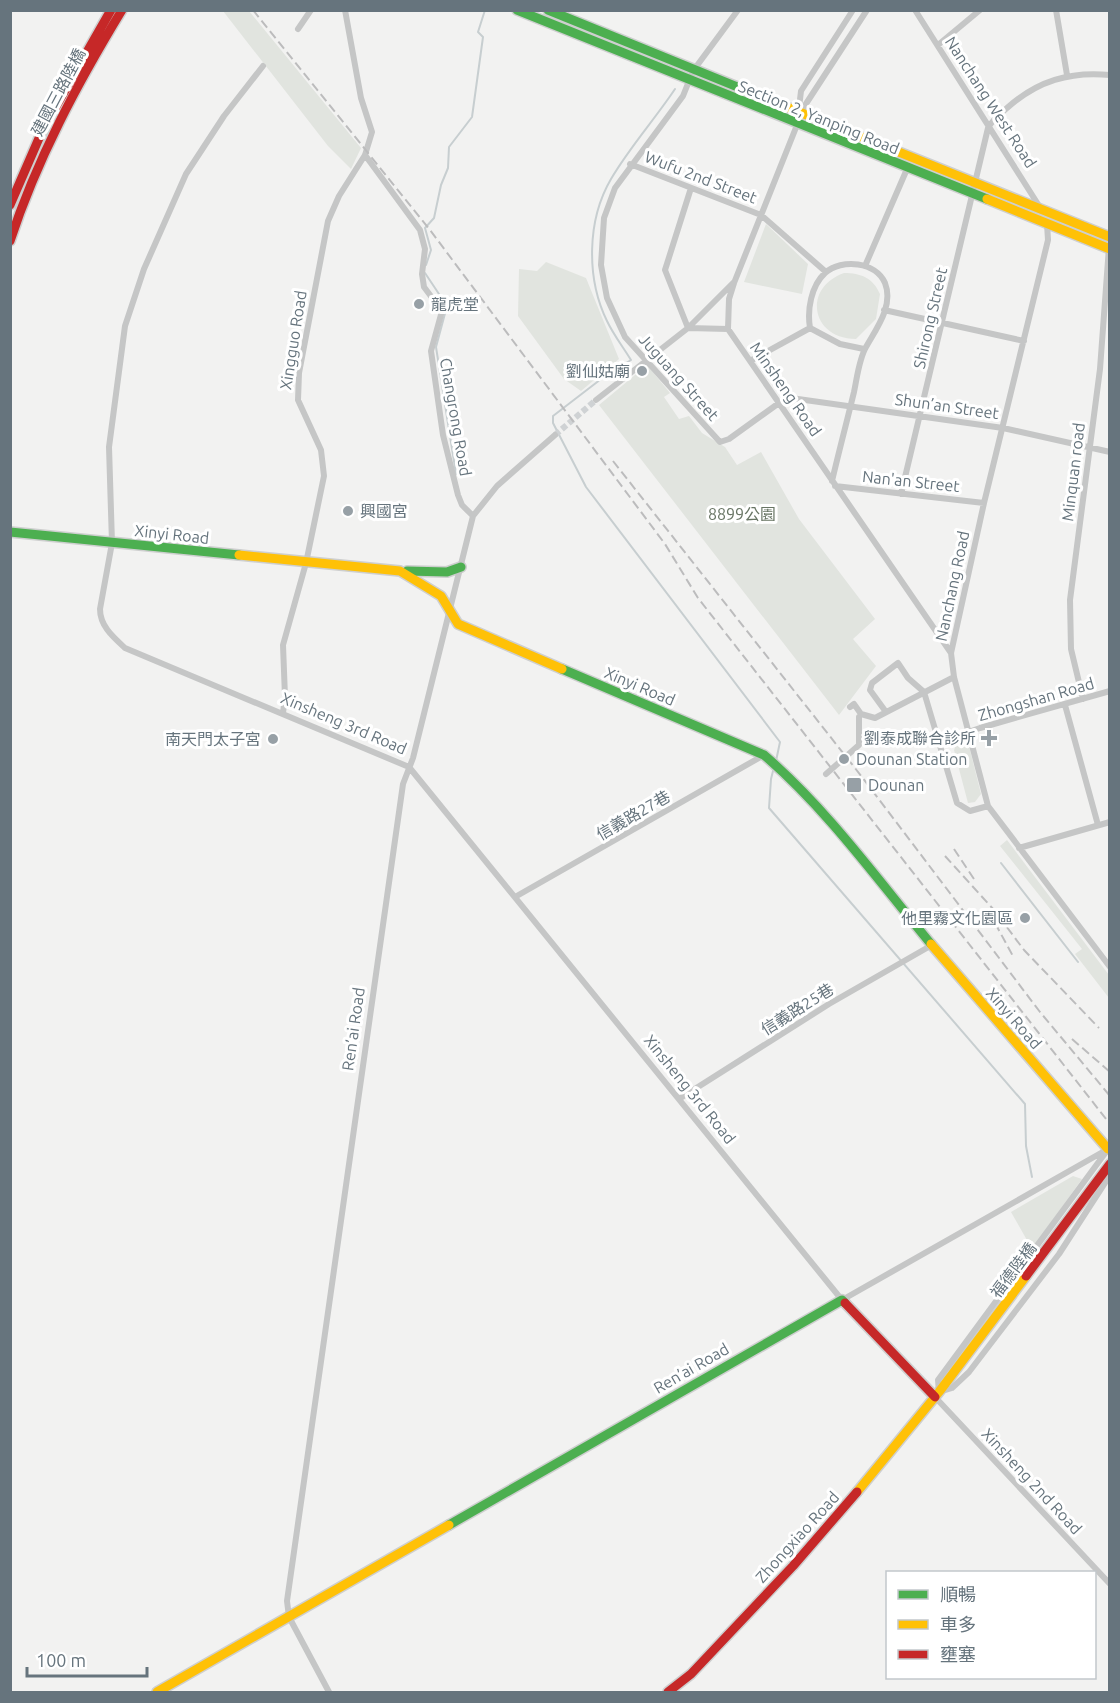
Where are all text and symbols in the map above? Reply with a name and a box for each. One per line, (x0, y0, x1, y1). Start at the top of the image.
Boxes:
street label: Nanchang West Road (942, 33, 1040, 171)
street label: 建國三路陸橋 (28, 45, 88, 139)
street label: Section 2, Yanping Road (736, 76, 902, 158)
street label: Wufu 2nd Street (642, 147, 760, 207)
street label: Shirong Street (910, 265, 951, 370)
street label: Xingguo Road (276, 289, 310, 391)
place label: 龍虎堂 (431, 295, 479, 313)
marker: 龍虎堂 (412, 297, 426, 311)
street label: Juguang Street (635, 330, 723, 425)
street label: Minsheng Road (747, 338, 825, 440)
street label: Changrong Road (437, 356, 475, 478)
place label: 劉仙姑廟 (566, 362, 630, 380)
marker: 劉仙姑廟 (635, 364, 649, 378)
street label: Shun’an Street (894, 390, 1001, 422)
street label: Minquan road (1058, 422, 1088, 522)
street label: Nan'an Street (861, 467, 961, 495)
place label: 興國宮 (360, 502, 408, 520)
marker: 興國宮 (341, 504, 355, 518)
park label: 8899公園 (708, 505, 776, 523)
street label: Xinyi Road (134, 521, 210, 547)
street label: Nanchang Road (932, 529, 972, 643)
street label: Xinyi Road (602, 663, 678, 709)
street label: Zhongshan Road (976, 674, 1096, 724)
street label: Xinsheng 3rd Road (278, 688, 410, 758)
place label: 劉泰成聯合診所 (864, 729, 976, 747)
marker: 劉泰成聯合診所 (980, 729, 998, 747)
place label: 南天門太子宮 (165, 730, 261, 748)
marker: 南天門太子宮 (266, 732, 280, 746)
place label: Dounan Station (856, 750, 968, 768)
marker: Dounan Station (837, 752, 851, 766)
marker: Dounan (845, 776, 863, 794)
place label: Dounan (868, 776, 924, 794)
street label: 信義路27巷 (593, 787, 673, 843)
place label: 他里霧文化園區 (901, 909, 1013, 927)
marker: 他里霧文化園區 (1018, 911, 1032, 925)
street label: 信義路25巷 (757, 980, 837, 1038)
street label: Xinyi Road (983, 984, 1045, 1052)
street label: Ren’ai Road (338, 986, 368, 1072)
street label: Xinsheng 3rd Road (641, 1031, 739, 1147)
street label: 福德陸橋 (987, 1239, 1039, 1301)
street label: Ren’ai Road (650, 1339, 732, 1397)
street label: Xinsheng 2nd Road (978, 1424, 1086, 1538)
street label: Zhongxiao Road (752, 1488, 842, 1586)
legend (886, 1571, 1096, 1679)
text: 順暢 (940, 1584, 976, 1604)
text: 車多 (940, 1614, 976, 1634)
scale bar (27, 1640, 147, 1678)
text: 壅塞 (940, 1644, 976, 1664)
text: 100 m (36, 1650, 86, 1670)

